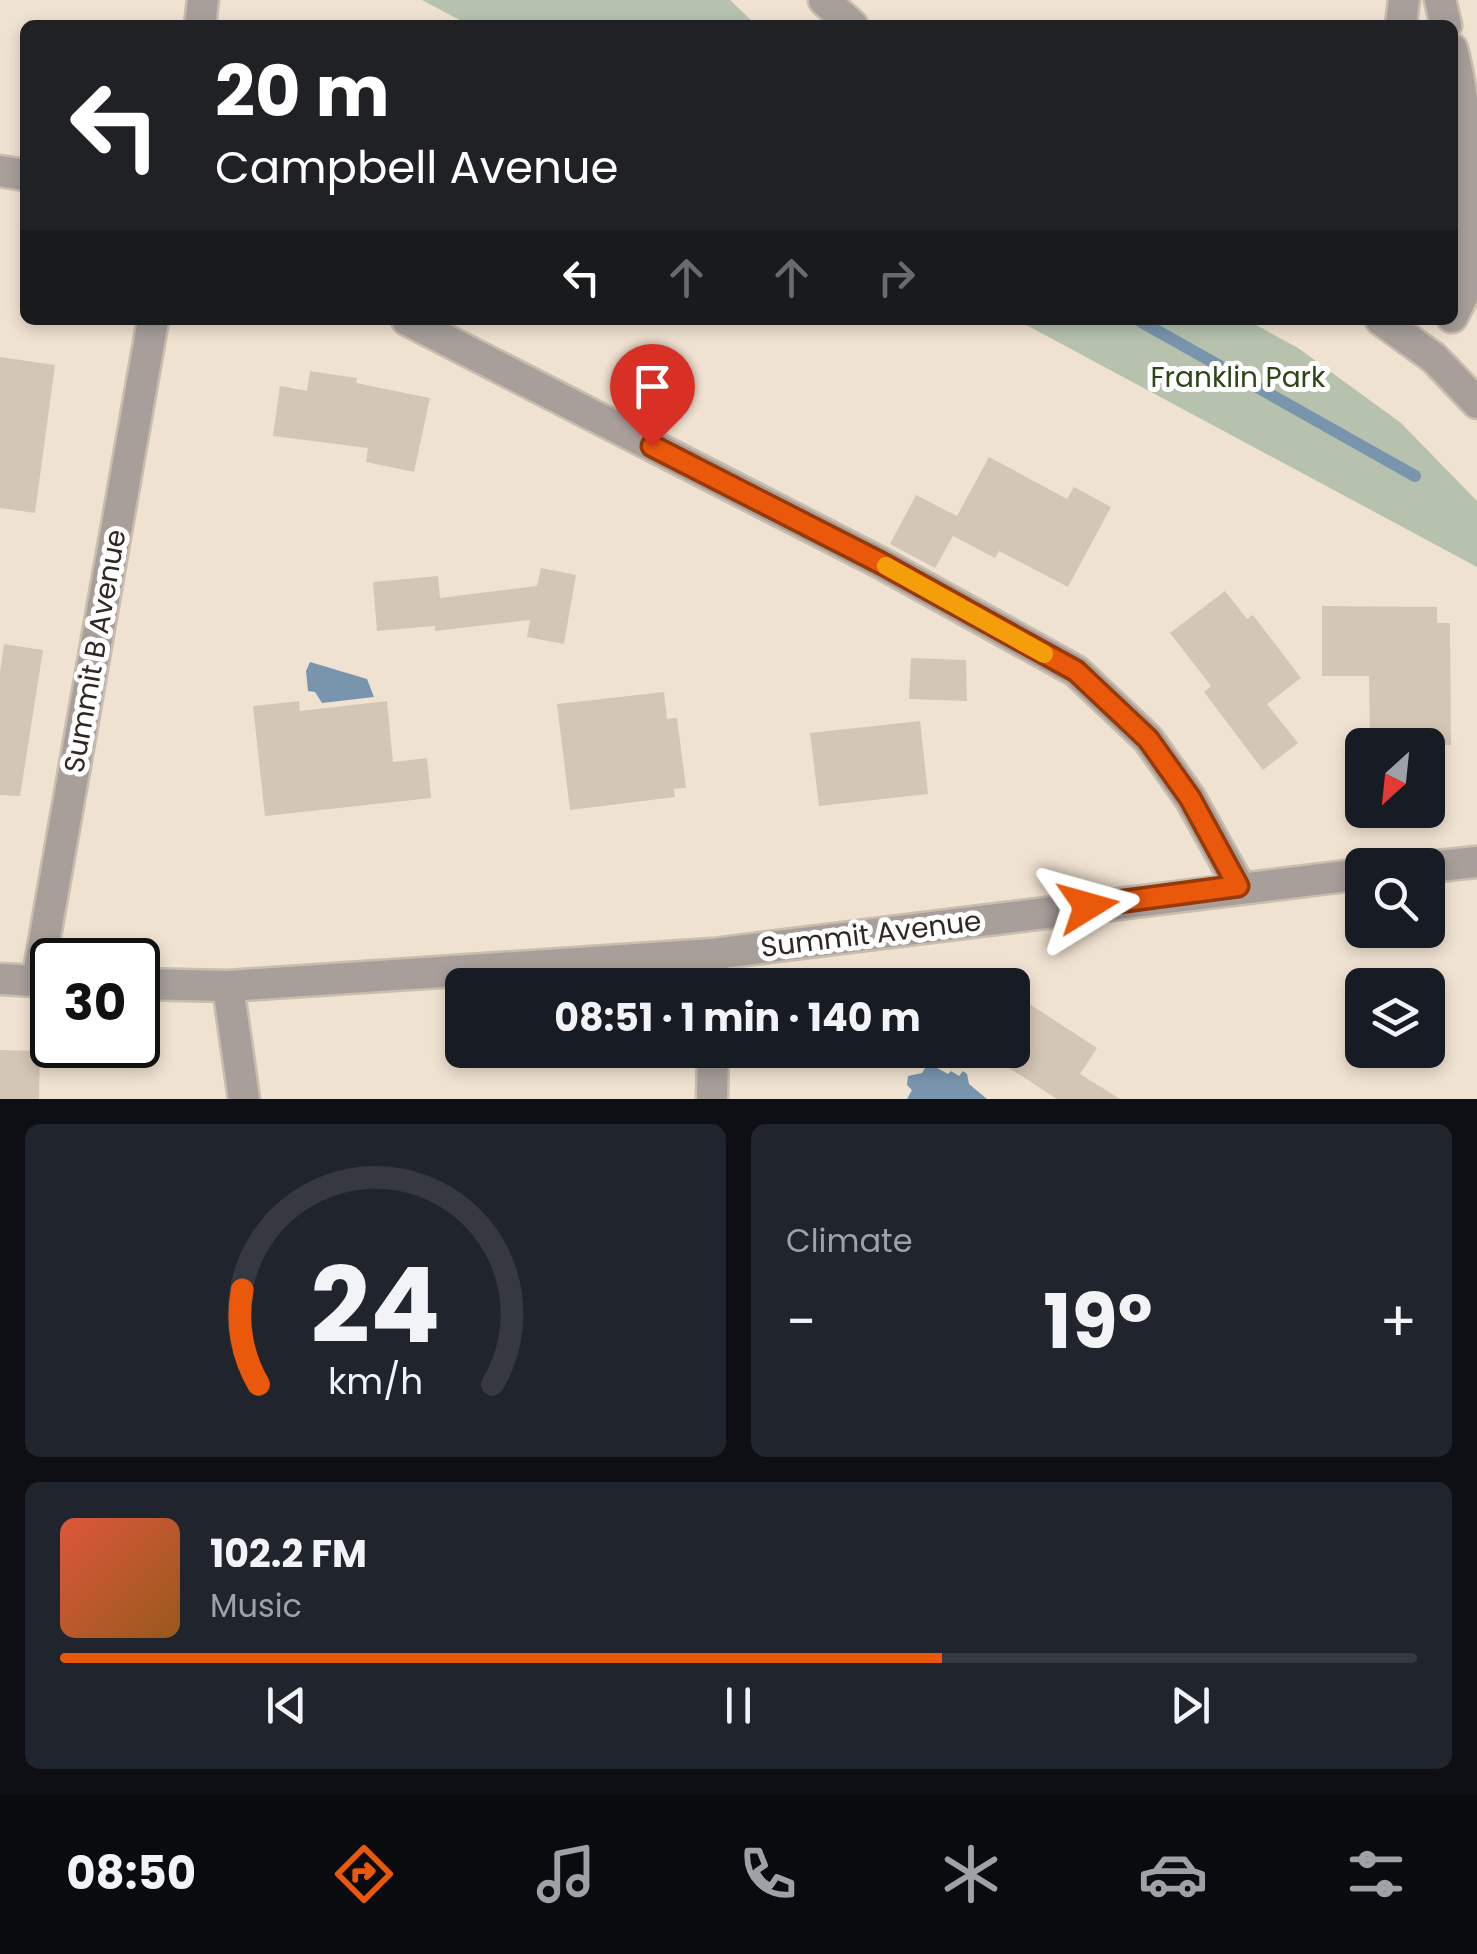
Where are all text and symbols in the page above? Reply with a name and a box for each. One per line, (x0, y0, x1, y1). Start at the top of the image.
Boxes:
text: 20 m (215, 42, 390, 141)
icon: left (50, 60, 180, 190)
text: Campbell Avenue (215, 136, 618, 199)
icon: left (554, 250, 609, 305)
icon: ahead (659, 250, 714, 305)
icon: ahead (764, 250, 819, 305)
icon: right (869, 250, 924, 305)
pin (610, 344, 695, 447)
park label: Franklin Park (1150, 358, 1326, 397)
icon: arrive (625, 359, 680, 414)
street label: Summit B Avenue (54, 526, 136, 776)
north arrow (1345, 728, 1445, 828)
map controls (1345, 728, 1445, 1068)
button: search (1345, 848, 1445, 948)
position arrow (1036, 854, 1140, 958)
street label: Summit Avenue (759, 901, 983, 967)
speed limit sign: 30 (30, 938, 160, 1068)
button: layers (1345, 968, 1445, 1068)
text: 08:51 · 1 min · 140 m (554, 991, 921, 1044)
text: Climate (786, 1218, 913, 1263)
text: 24 (311, 1233, 440, 1378)
text: 19° (1043, 1269, 1152, 1374)
text: − (786, 1283, 816, 1360)
text: + (1379, 1283, 1417, 1360)
text: km/h (328, 1356, 423, 1407)
text: 102.2 FM (210, 1527, 367, 1580)
text: Music (210, 1583, 302, 1628)
icon: previous (259, 1678, 314, 1733)
icon: pause (711, 1678, 766, 1733)
icon: next (1163, 1678, 1218, 1733)
icon: directions (329, 1839, 399, 1909)
icon: music (531, 1839, 601, 1909)
icon: phone (733, 1839, 803, 1909)
icon: climate (936, 1839, 1006, 1909)
icon: car (1138, 1839, 1208, 1909)
icon: filters (1341, 1839, 1411, 1909)
text: 08:50 (66, 1842, 196, 1905)

